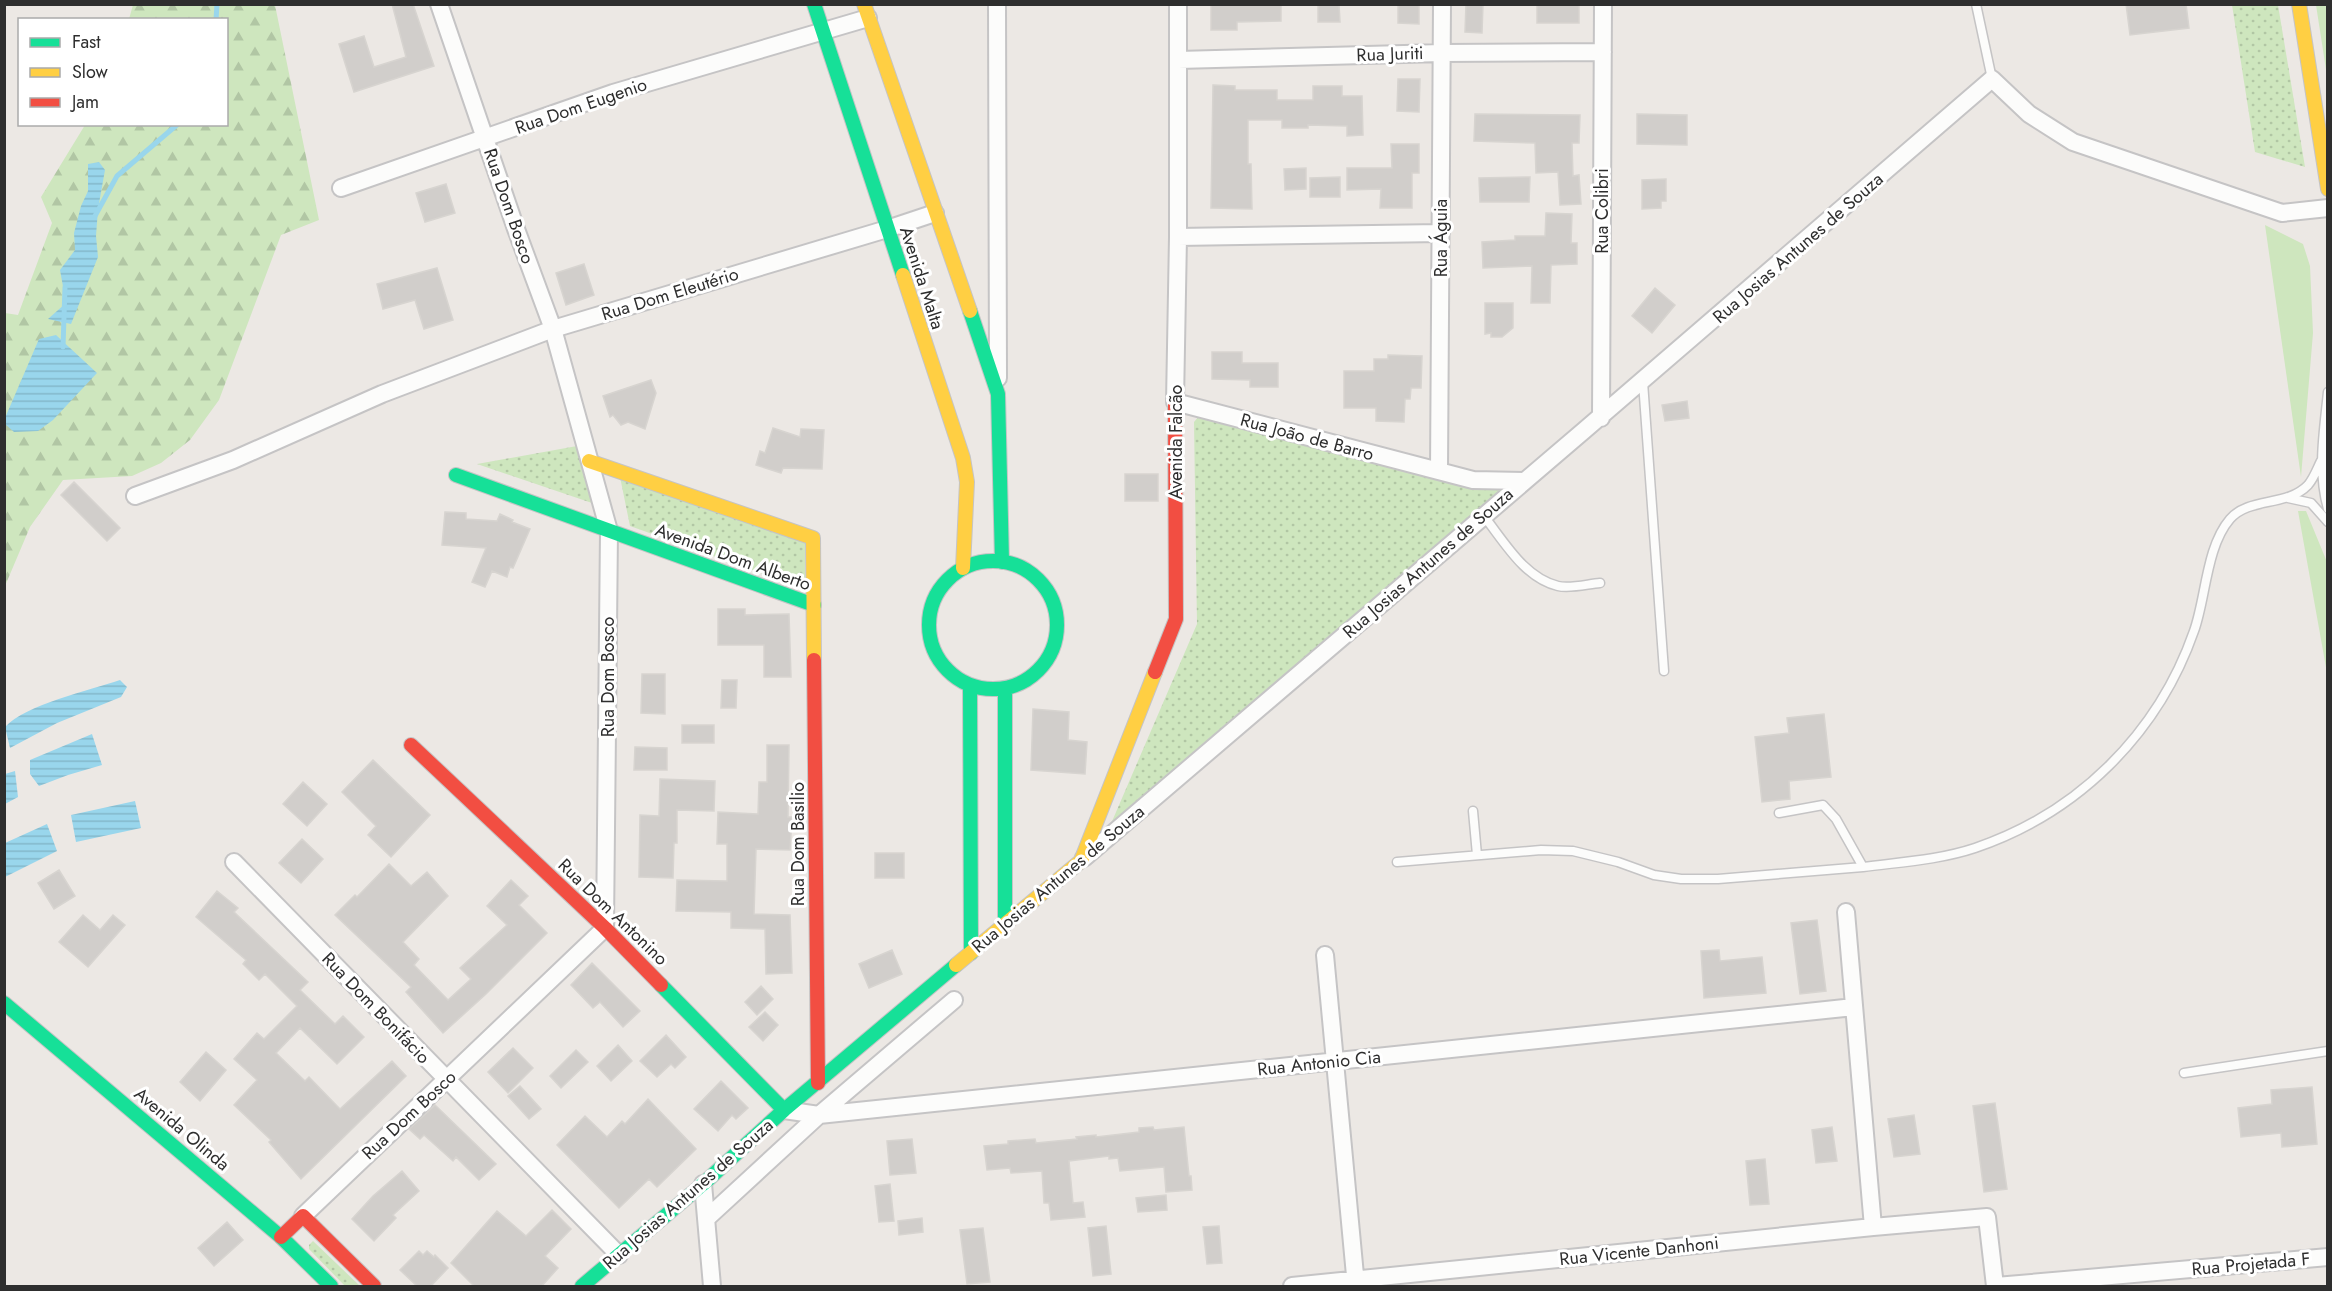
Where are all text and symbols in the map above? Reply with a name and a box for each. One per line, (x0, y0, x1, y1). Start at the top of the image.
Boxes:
legend (18, 18, 228, 126)
text: Fast (72, 29, 101, 55)
street label: Rua Juriti (1356, 40, 1424, 68)
text: Slow (72, 59, 109, 85)
street label: Rua Dom Eugenio (512, 71, 651, 141)
text: Jam (70, 89, 99, 115)
street label: Rua Dom Bosco (477, 145, 541, 267)
street label: Rua Josias Antunes de Souza (1707, 167, 1889, 329)
street label: Rua Colibri (1589, 168, 1615, 254)
street label: Rua Águia (1428, 199, 1454, 277)
street label: Avenida Malta (893, 223, 951, 333)
street label: Rua Dom Eleutério (598, 261, 742, 327)
street label: Avenida Falcão (1163, 384, 1189, 499)
street label: Rua João de Barro (1237, 407, 1377, 467)
street label: Rua Josias Antunes de Souza (1337, 482, 1519, 644)
street label: Avenida Dom Alberto (652, 517, 815, 597)
street label: Rua Dom Bosco (595, 617, 621, 737)
street label: Rua Dom Basilio (785, 782, 811, 906)
street label: Rua Josias Antunes de Souza (966, 799, 1150, 959)
street label: Rua Dom Antonino (552, 853, 674, 971)
street label: Rua Dom Bonifácio (316, 946, 436, 1070)
street label: Rua Antonio Cia (1256, 1044, 1382, 1082)
street label: Rua Dom Bosco (356, 1064, 462, 1166)
street label: Avenida Olinda (129, 1081, 235, 1177)
street label: Rua Josias Antunes de Souza (597, 1113, 779, 1275)
street label: Rua Vicente Danhoni (1558, 1230, 1720, 1272)
street label: Rua Projetada F (2191, 1246, 2311, 1282)

